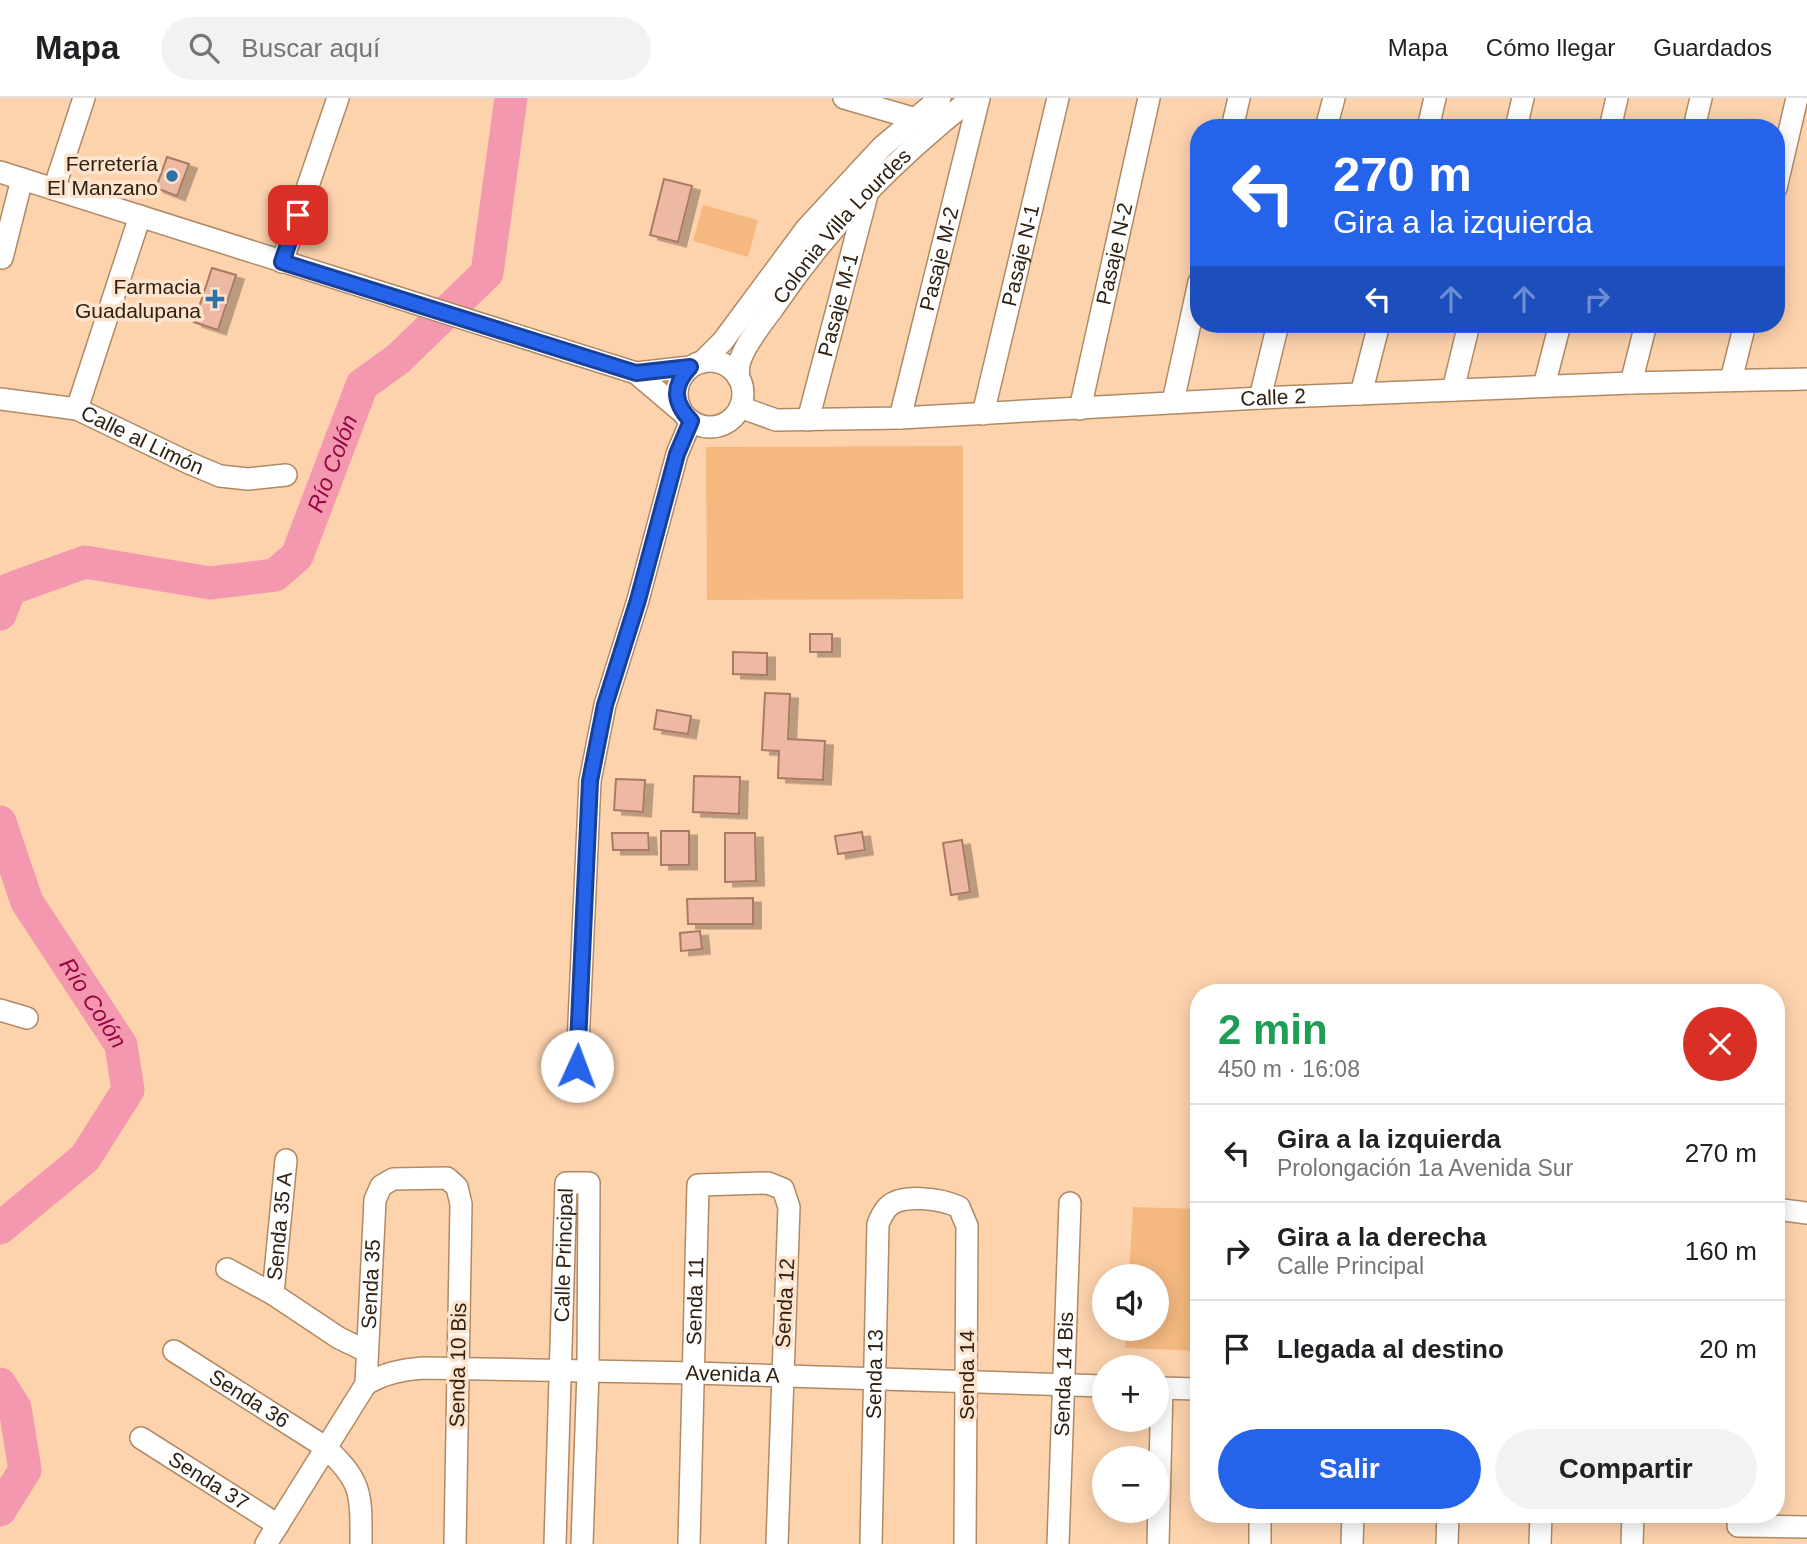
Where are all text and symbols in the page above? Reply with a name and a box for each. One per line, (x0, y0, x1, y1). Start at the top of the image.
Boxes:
search box (161, 17, 651, 80)
text: Mapa (35, 29, 119, 66)
icon: search (185, 29, 223, 67)
text: Buscar aquí (241, 33, 380, 63)
text: Mapa (1388, 34, 1448, 61)
text: Cómo llegar (1486, 34, 1615, 61)
text: Guardados (1653, 34, 1772, 61)
street label: Colonia Villa Lourdes (768, 144, 915, 308)
icon: left (1218, 147, 1309, 238)
text: 270 m (1333, 147, 1472, 201)
place label: Ferretería El Manzano (47, 152, 158, 199)
marker: Ferretería El Manzano (164, 168, 180, 184)
pin (268, 185, 328, 245)
icon: arrive (279, 196, 317, 234)
street label: Pasaje N-2 (1091, 200, 1136, 307)
street label: Pasaje N-1 (997, 202, 1043, 309)
street label: Pasaje M-2 (915, 204, 963, 313)
text: Gira a la izquierda (1333, 204, 1593, 240)
street label: Pasaje M-1 (813, 250, 862, 359)
place label: Farmacia Guadalupana (75, 275, 201, 322)
icon: left (1359, 280, 1397, 318)
icon: ahead (1432, 280, 1470, 318)
icon: ahead (1505, 280, 1543, 318)
icon: right (1578, 280, 1616, 318)
marker: Farmacia Guadalupana (207, 291, 223, 307)
street label: Calle 2 (1240, 384, 1306, 410)
street label: Calle al Limón (77, 401, 207, 479)
water label: Río Colón (302, 411, 363, 516)
water label: Río Colón (54, 953, 132, 1053)
text: 2 min (1218, 1006, 1328, 1053)
button: close (1683, 1007, 1757, 1081)
position arrow (540, 1029, 614, 1103)
text: 450 m · 16:08 (1218, 1056, 1360, 1082)
text: Gira a la izquierda (1277, 1124, 1501, 1154)
icon: left (1218, 1134, 1256, 1172)
text: 270 m (1685, 1138, 1757, 1168)
text: Prolongación 1a Avenida Sur (1277, 1155, 1573, 1181)
street label: Senda 35 A (262, 1171, 296, 1281)
street label: Calle Principal (550, 1188, 577, 1323)
text: Gira a la derecha (1277, 1222, 1487, 1252)
icon: right (1218, 1232, 1256, 1270)
text: 160 m (1685, 1236, 1757, 1266)
street label: Senda 35 (357, 1239, 384, 1330)
text: Calle Principal (1277, 1253, 1424, 1279)
street label: Senda 11 (682, 1257, 707, 1346)
street label: Senda 12 (771, 1257, 798, 1348)
map controls (1092, 1264, 1169, 1523)
button: sound (1092, 1264, 1169, 1341)
street label: Senda 10 Bis (445, 1302, 470, 1428)
street label: Senda 14 Bis (1050, 1311, 1077, 1437)
street label: Senda 13 (862, 1329, 887, 1419)
street label: Senda 14 (955, 1330, 978, 1420)
icon: arrive (1218, 1330, 1256, 1368)
text: Llegada al destino (1277, 1334, 1504, 1364)
text: 20 m (1699, 1334, 1757, 1364)
button: + (1092, 1355, 1169, 1432)
street label: Avenida A (685, 1361, 780, 1387)
street label: Senda 36 (205, 1364, 294, 1432)
button: Salir (1218, 1429, 1481, 1509)
button: Compartir (1495, 1429, 1757, 1509)
button: − (1092, 1446, 1169, 1523)
street label: Senda 37 (165, 1447, 253, 1514)

